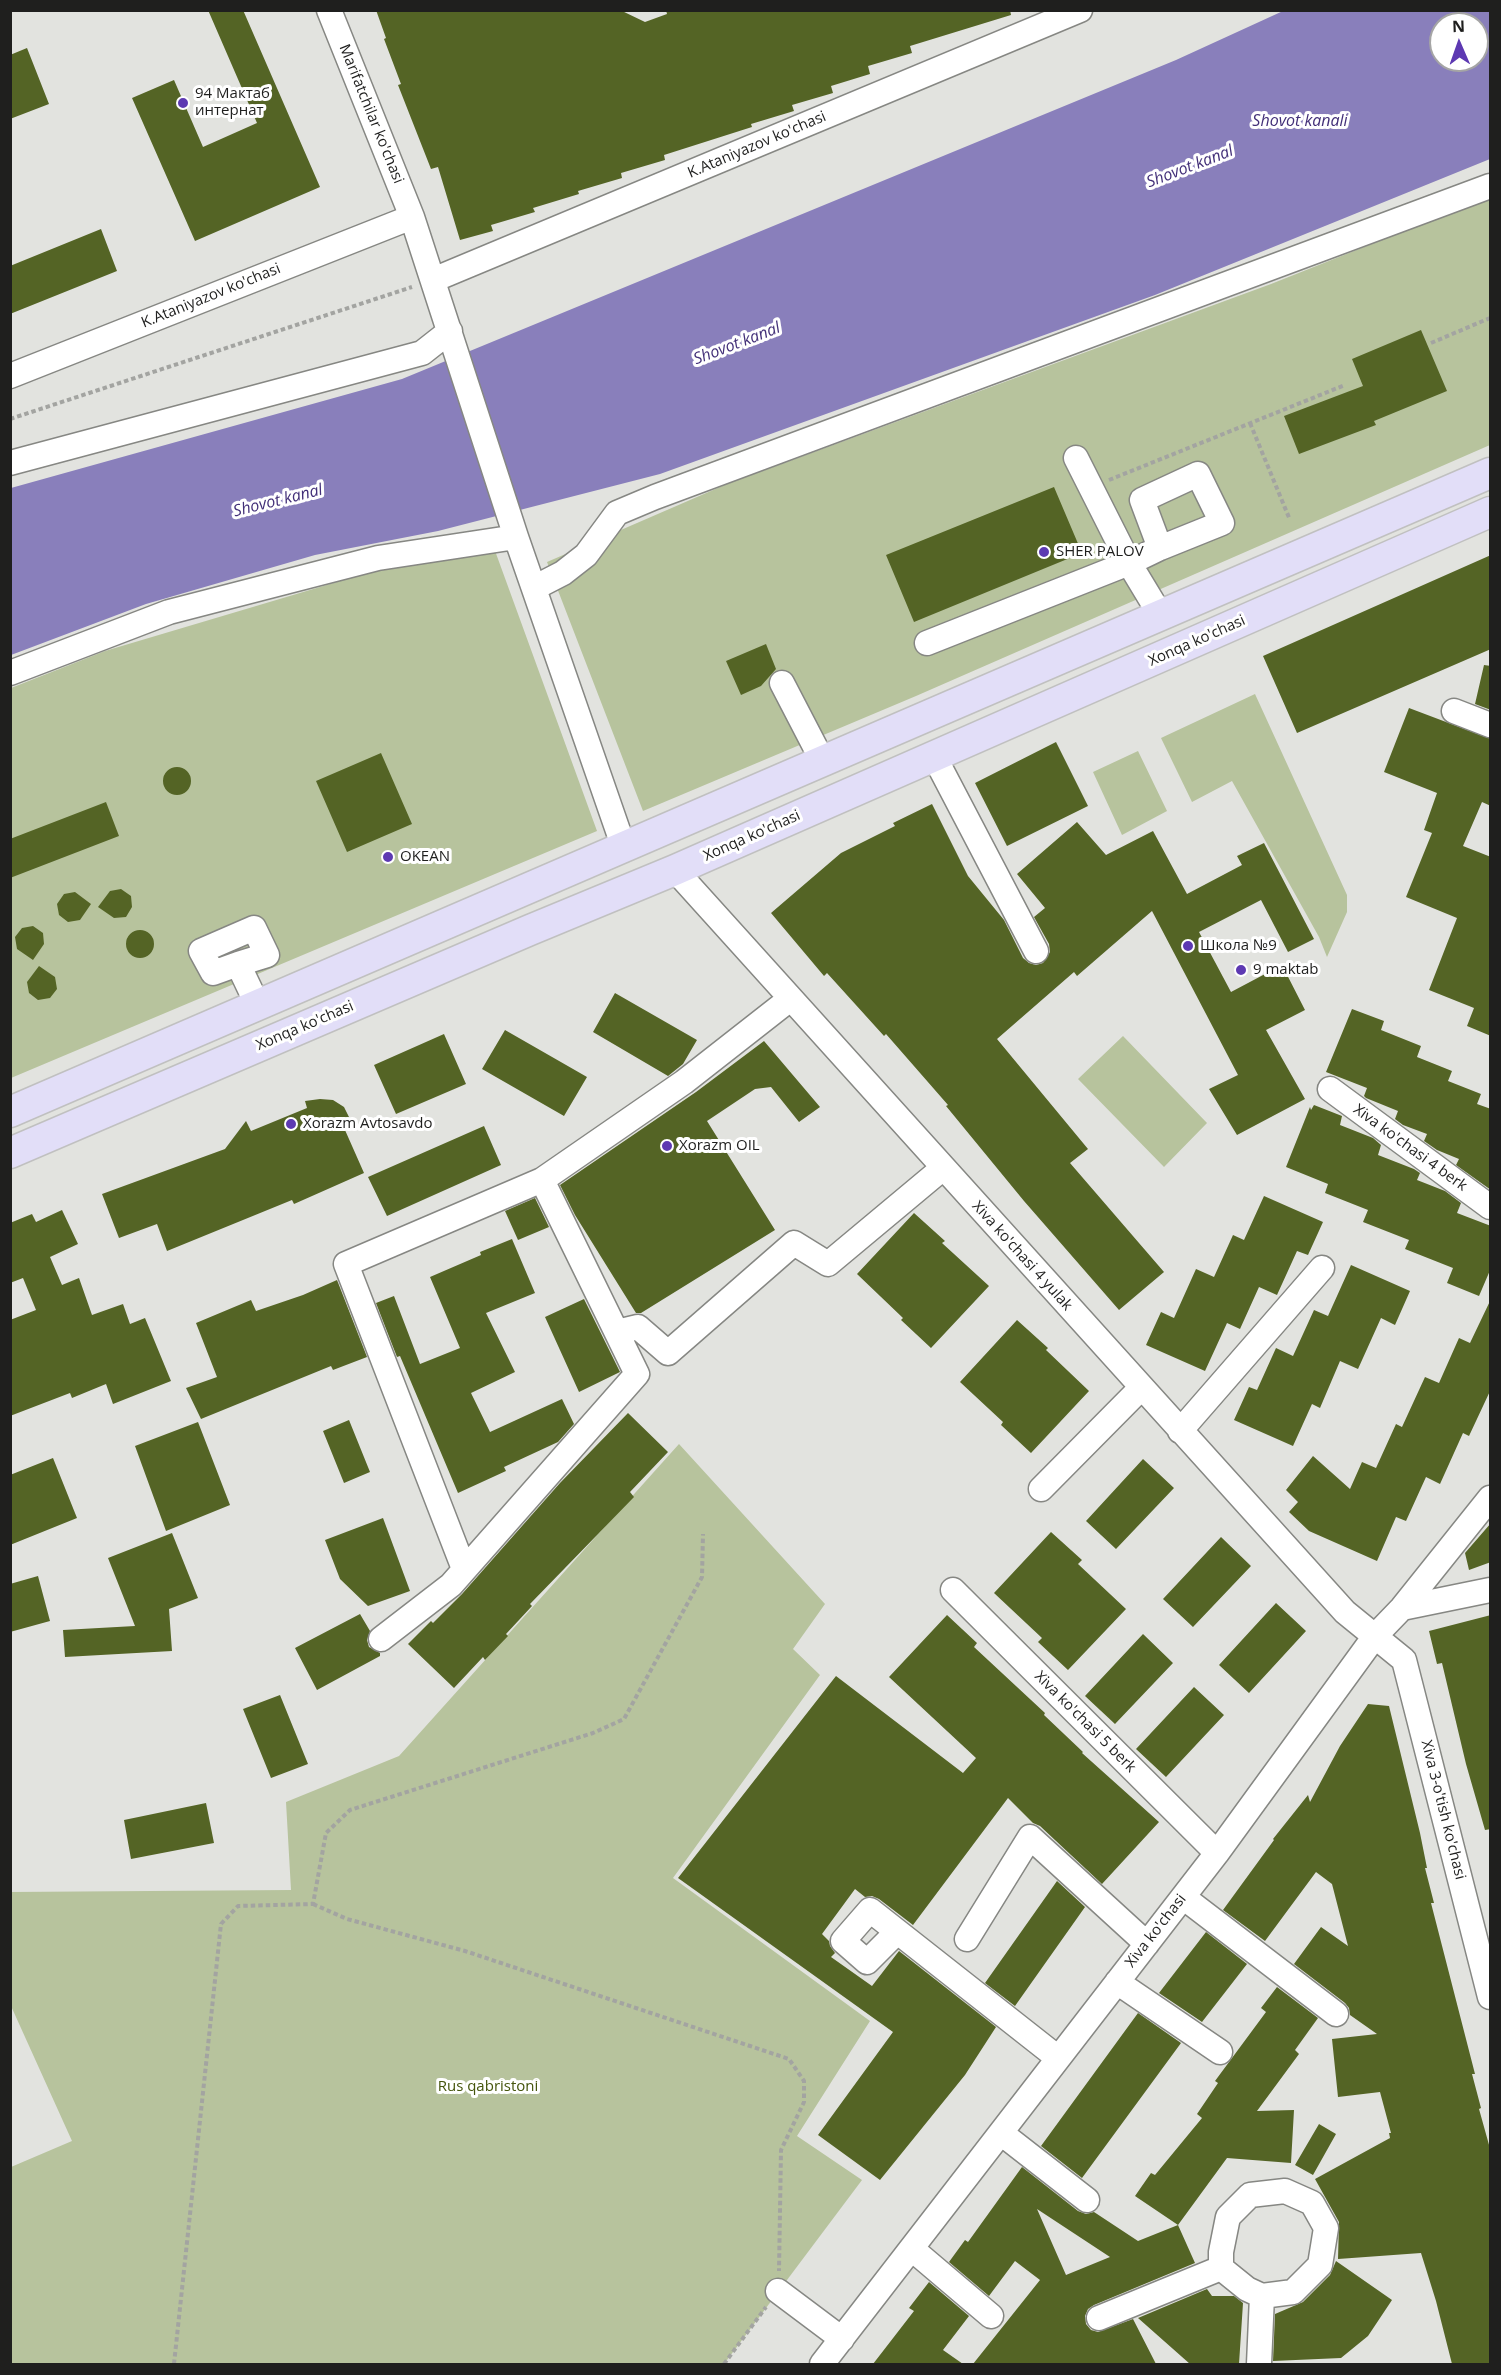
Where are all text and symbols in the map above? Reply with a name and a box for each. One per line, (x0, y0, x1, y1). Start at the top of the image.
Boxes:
north arrow (1429, 12, 1489, 72)
text: N (1452, 15, 1465, 37)
street label: Marifatchilar ko'chasi (335, 42, 407, 186)
place label: 94 Мактаб интернат (195, 85, 270, 120)
marker: 94 Мактаб интернат (176, 96, 190, 110)
street label: K.Ataniyazov ko'chasi (685, 108, 829, 182)
water label: Shovot kanali (1252, 111, 1348, 131)
water label: Shovot kanal (1144, 142, 1236, 192)
street label: K.Ataniyazov ko'chasi (139, 260, 283, 332)
water label: Shovot kanal (691, 319, 783, 369)
water label: Shovot kanal (231, 481, 325, 521)
place label: SHER PALOV (1056, 543, 1144, 561)
marker: SHER PALOV (1037, 545, 1051, 559)
street label: Xonqa ko'chasi (1146, 612, 1248, 670)
street label: Xonqa ko'chasi (701, 807, 803, 865)
place label: OKEAN (400, 848, 450, 866)
marker: OKEAN (381, 850, 395, 864)
place label: Школа №9 (1200, 937, 1277, 955)
marker: Школа №9 (1181, 939, 1195, 953)
place label: 9 maktab (1253, 961, 1318, 979)
marker: 9 maktab (1234, 963, 1248, 977)
street label: Xonqa ko'chasi (254, 997, 356, 1055)
street label: Xiva ko'chasi 4 berk (1350, 1101, 1470, 1195)
place label: Xorazm Avtosavdo (303, 1115, 432, 1133)
marker: Xorazm Avtosavdo (284, 1117, 298, 1131)
place label: Xorazm OIL (679, 1137, 760, 1155)
marker: Xorazm OIL (660, 1139, 674, 1153)
street label: Xiva ko'chasi 4 yulak (968, 1198, 1076, 1314)
street label: Xiva ko'chasi 5 berk (1031, 1668, 1139, 1776)
street label: Xiva 3-o'tish ko'chasi (1417, 1738, 1469, 1882)
street label: Xiva ko'chasi (1122, 1891, 1190, 1971)
park label: Rus qabristoni (438, 2078, 538, 2096)

